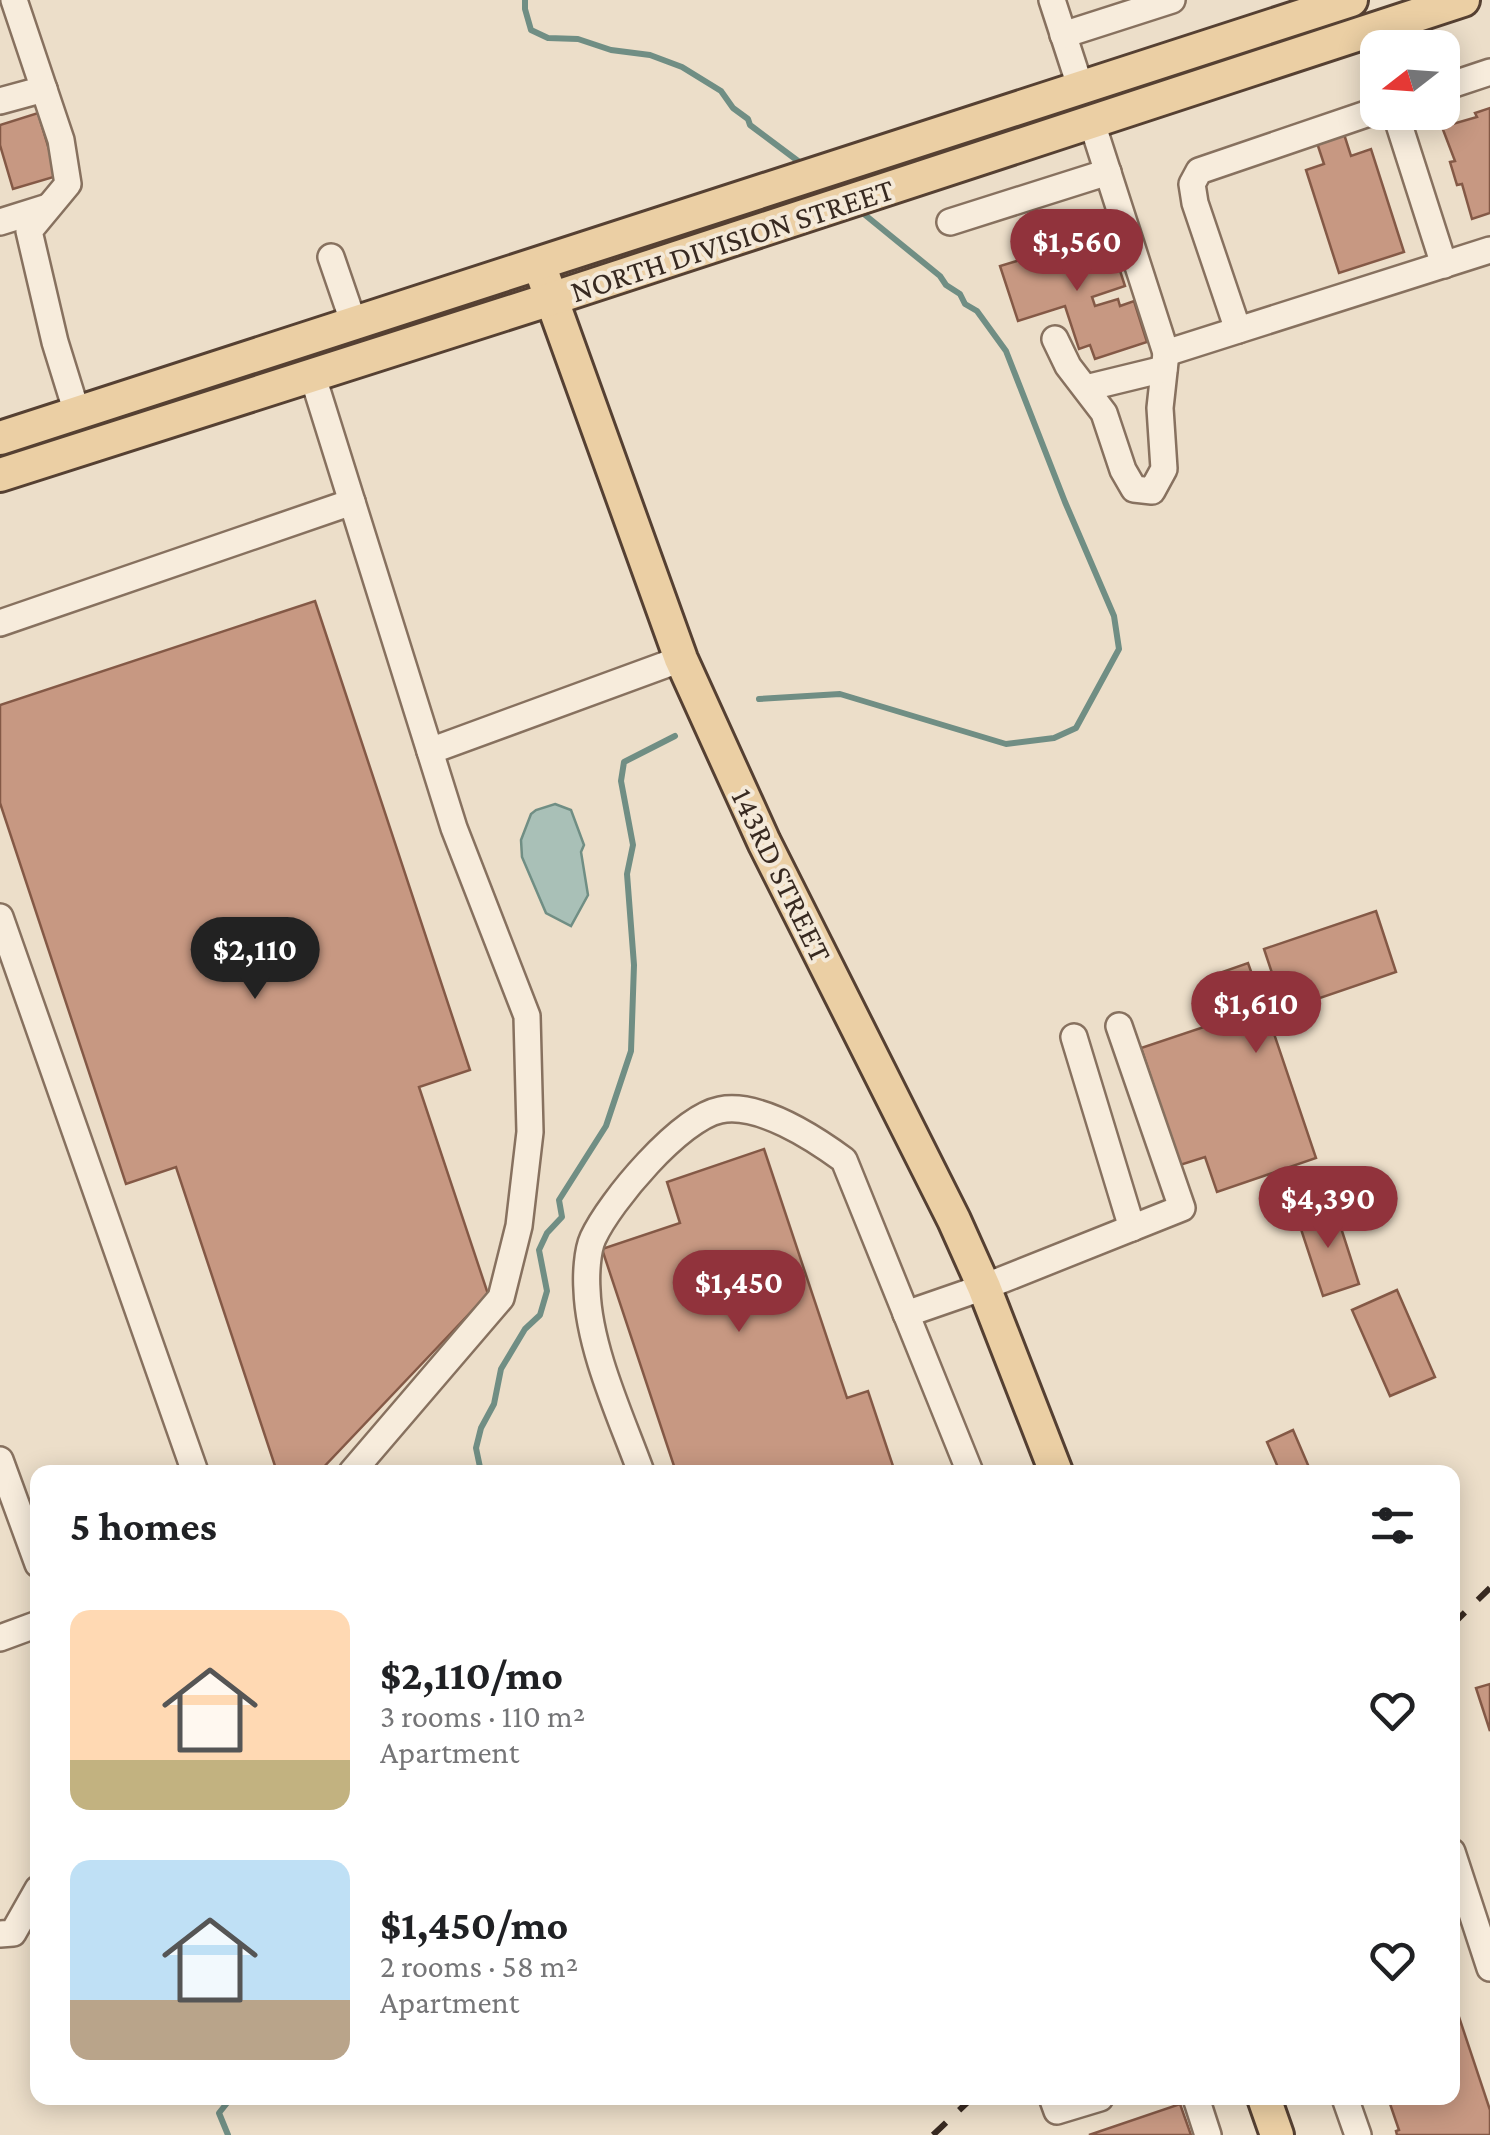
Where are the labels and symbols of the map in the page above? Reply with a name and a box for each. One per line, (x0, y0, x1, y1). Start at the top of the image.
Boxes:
north arrow (1360, 30, 1460, 130)
street label: NORTH DIVISION STREET (566, 171, 898, 309)
pin: $1,560 (996, 209, 1158, 294)
street label: 143RD STREET (724, 782, 840, 968)
pin: $2,110 (174, 917, 336, 1002)
pin: $1,610 (1175, 971, 1337, 1056)
pin: $4,390 (1247, 1166, 1409, 1251)
pin: $1,450 (658, 1250, 820, 1335)

